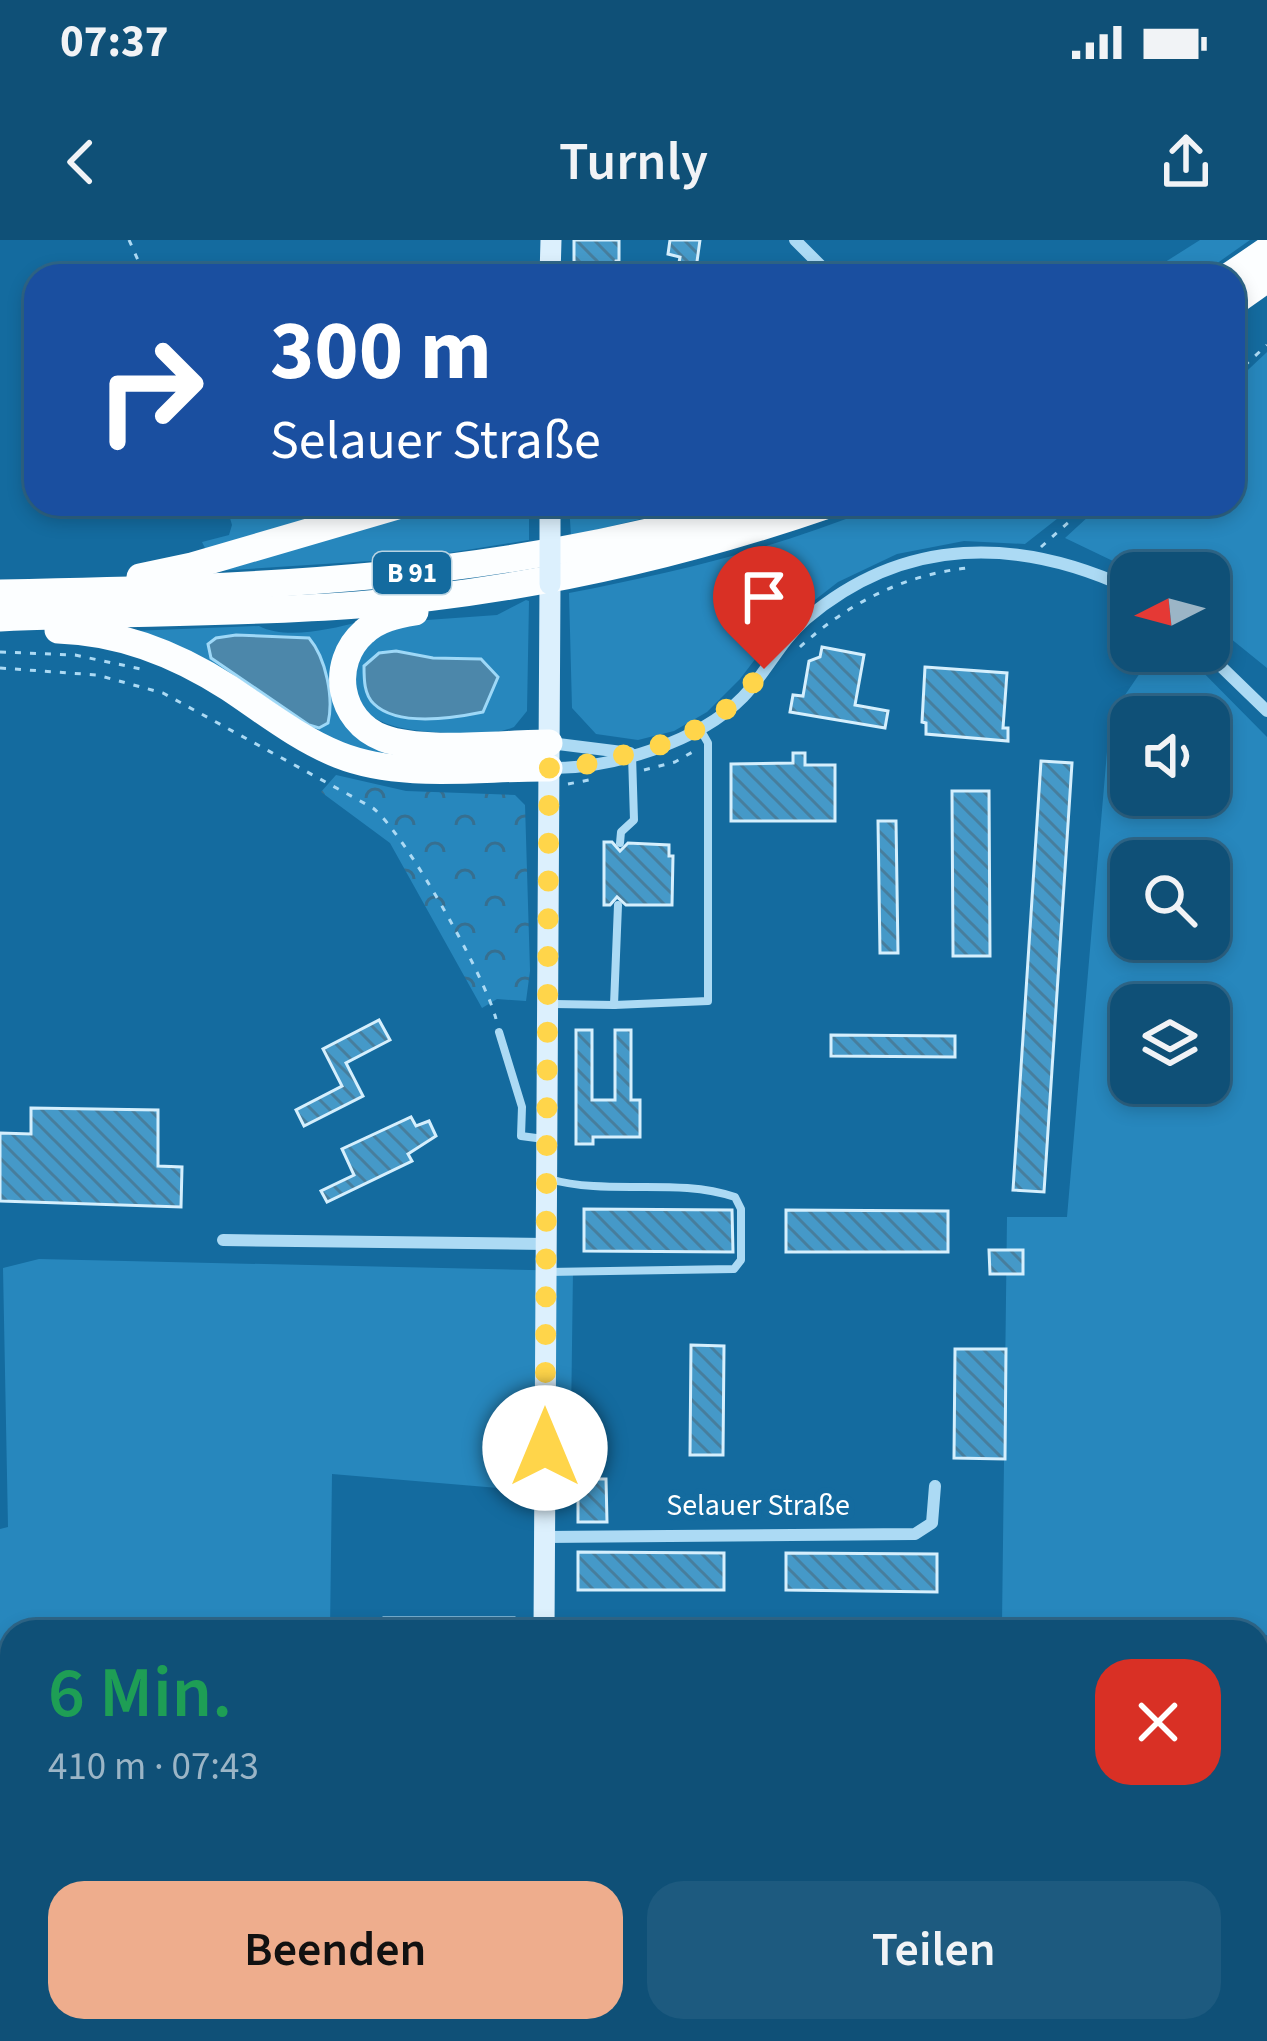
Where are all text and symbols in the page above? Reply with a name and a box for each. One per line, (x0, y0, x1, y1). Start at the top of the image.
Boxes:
text: 07:37 (60, 10, 169, 74)
text: Turnly (559, 124, 708, 201)
icon: back (48, 129, 114, 195)
icon: share (1153, 129, 1219, 195)
text: 300 m (270, 292, 492, 412)
icon: right (72, 312, 228, 468)
text: Selauer Straße (270, 403, 601, 480)
pin (713, 546, 815, 669)
road number: B 91 (373, 552, 451, 594)
north arrow (1110, 552, 1230, 672)
map controls (1110, 552, 1230, 1104)
icon: arrive (731, 564, 797, 630)
button: sound (1110, 696, 1230, 816)
button: search (1110, 840, 1230, 960)
button: layers (1110, 984, 1230, 1104)
position arrow (482, 1385, 608, 1511)
street label: Selauer Straße (666, 1484, 850, 1527)
text: 6 Min. (48, 1642, 232, 1745)
button: close (1095, 1659, 1221, 1785)
text: 410 m · 07:43 (48, 1739, 259, 1795)
button: Beenden (48, 1881, 623, 2019)
button: Teilen (647, 1881, 1221, 2019)

